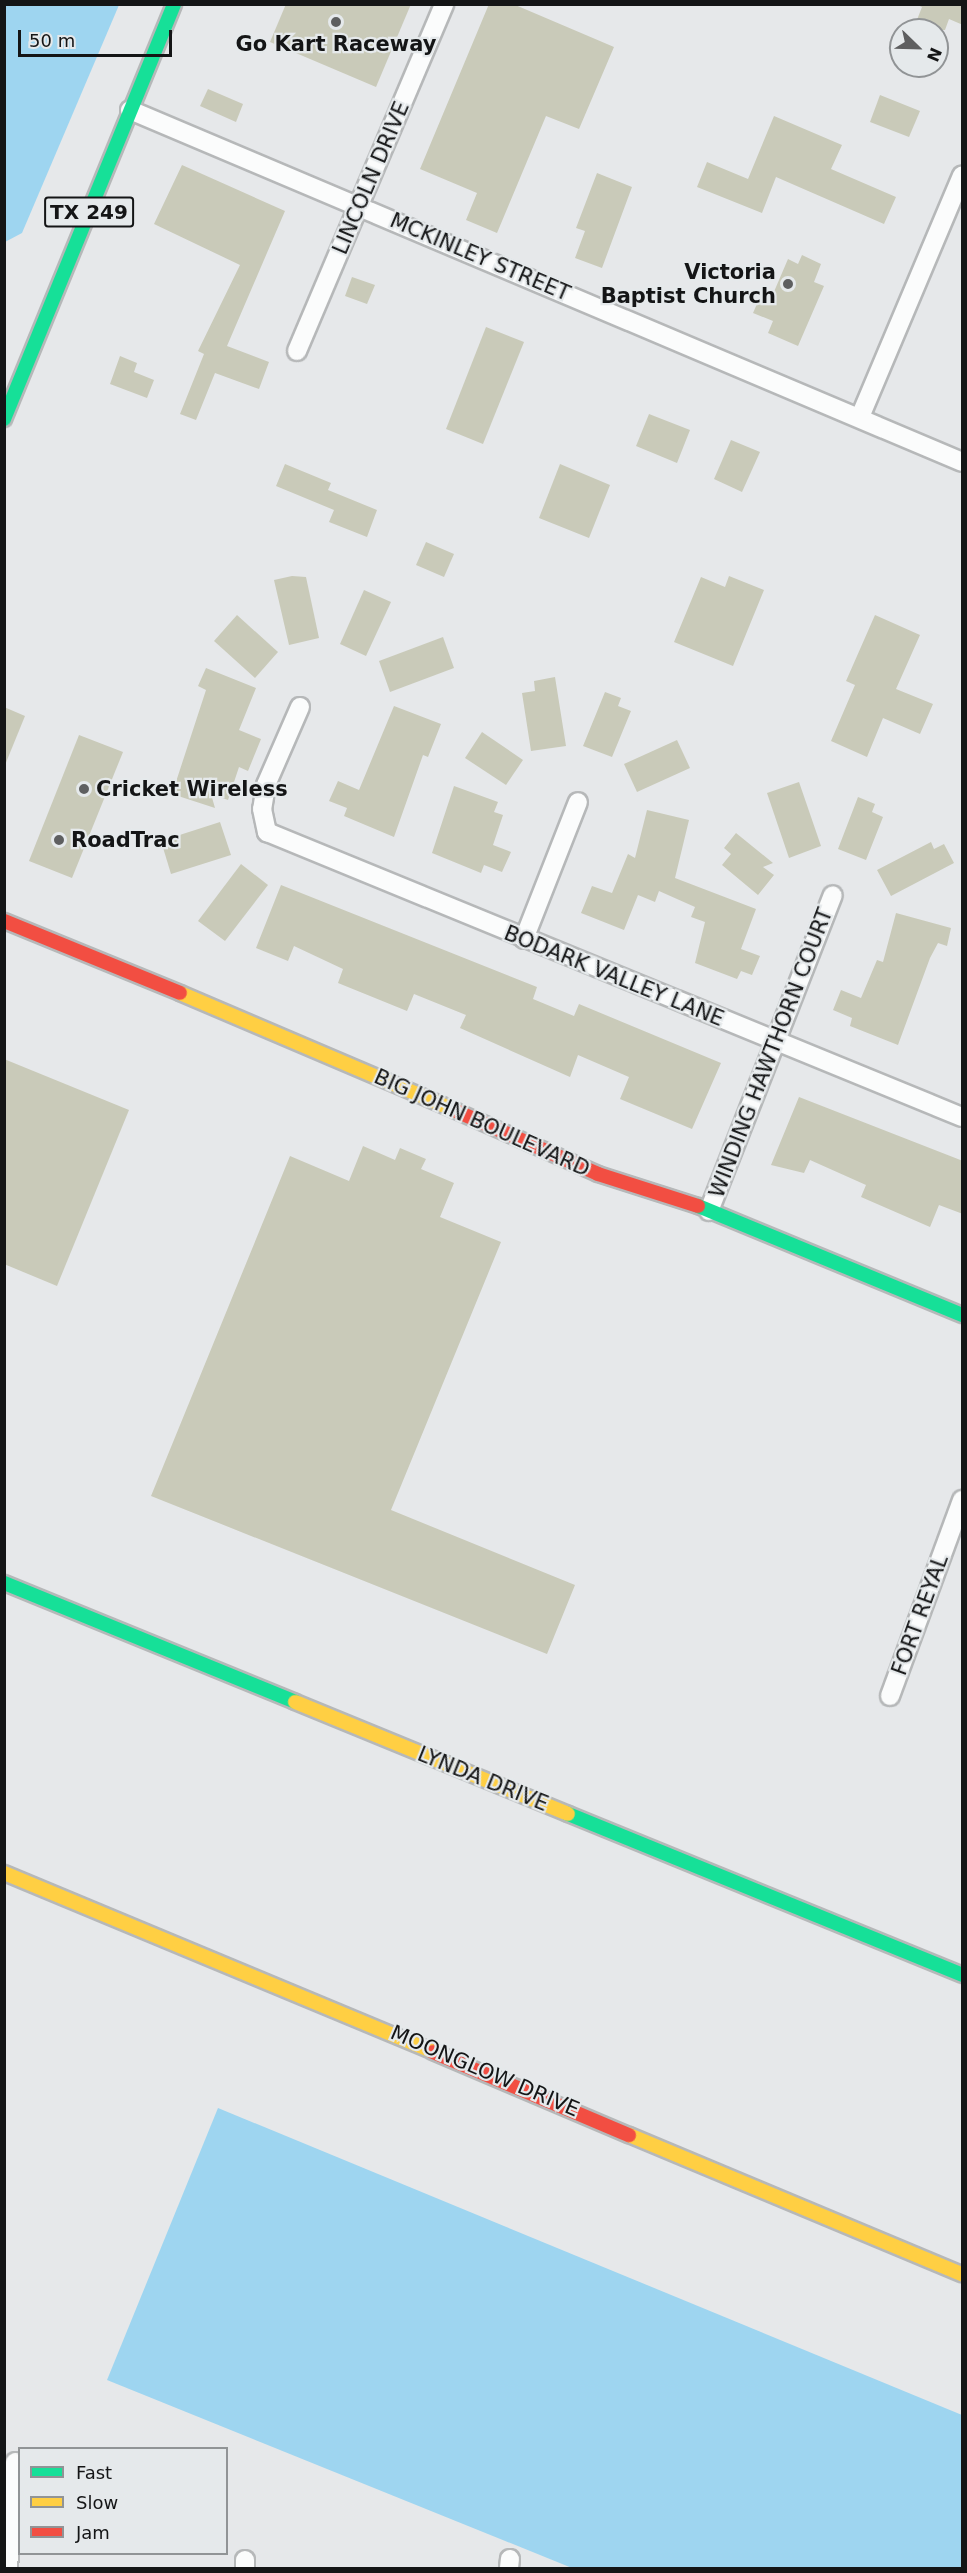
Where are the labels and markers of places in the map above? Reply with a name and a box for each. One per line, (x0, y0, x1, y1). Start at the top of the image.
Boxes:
marker: Go Kart Raceway (329, 15, 343, 29)
place label: Go Kart Raceway (236, 31, 436, 57)
place label: Victoria Baptist Church (601, 259, 776, 309)
marker: Victoria Baptist Church (781, 277, 795, 291)
place label: Cricket Wireless (96, 776, 288, 802)
marker: Cricket Wireless (77, 782, 91, 796)
place label: RoadTrac (71, 827, 180, 853)
marker: RoadTrac (52, 833, 66, 847)

